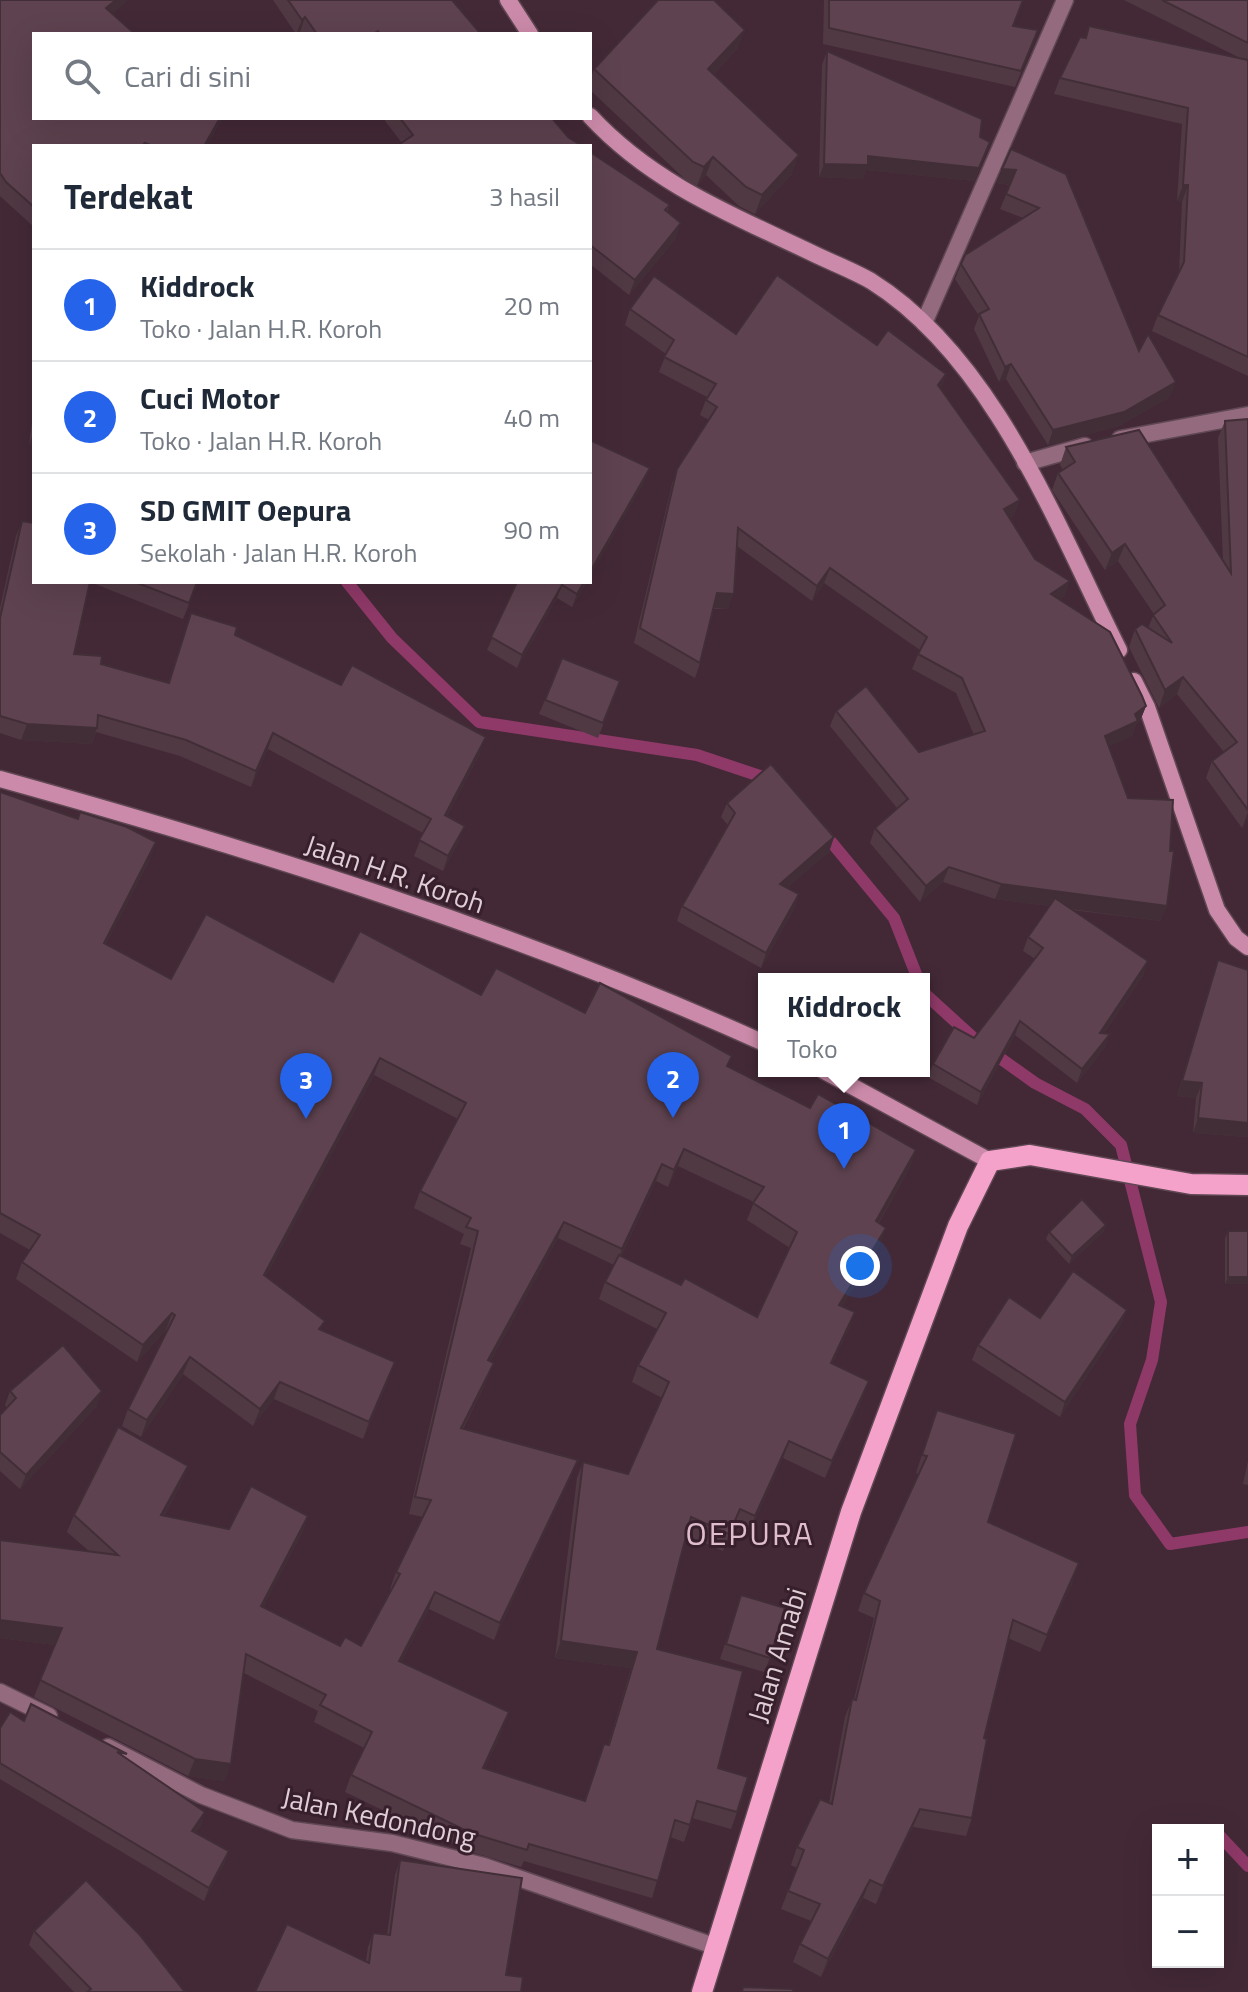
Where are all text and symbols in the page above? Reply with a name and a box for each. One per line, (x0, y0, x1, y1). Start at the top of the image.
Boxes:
search box (32, 32, 592, 120)
text: Cari di sini (124, 53, 251, 99)
icon: search (60, 54, 104, 98)
text: Terdekat (64, 170, 193, 222)
text: 3 hasil (489, 177, 560, 216)
text: Kiddrock (140, 263, 254, 309)
text: 1 (83, 286, 97, 325)
text: 20 m (503, 286, 560, 325)
text: Toko · Jalan H.R. Koroh (140, 309, 382, 348)
text: Cuci Motor (140, 375, 280, 421)
text: 2 (83, 398, 97, 437)
text: 40 m (503, 398, 560, 437)
text: Toko · Jalan H.R. Koroh (140, 421, 382, 460)
text: SD GMIT Oepura (140, 487, 351, 533)
text: 3 (83, 510, 97, 549)
text: 90 m (503, 510, 560, 549)
text: Sekolah · Jalan H.R. Koroh (140, 533, 417, 572)
street label: Jalan H.R. Koroh (299, 823, 491, 924)
popup (758, 973, 930, 1077)
text: Kiddrock (787, 983, 901, 1029)
text: Toko (787, 1029, 838, 1068)
pin: 2 (647, 1052, 699, 1118)
pin: 3 (280, 1053, 332, 1119)
pin: 1 (818, 1103, 870, 1169)
your location (840, 1246, 880, 1286)
district label: OEPURA (686, 1509, 814, 1557)
street label: Jalan Amabi (736, 1582, 817, 1728)
street label: Jalan Kedondong (278, 1775, 480, 1858)
map controls (1152, 1824, 1224, 1968)
button: + (1152, 1824, 1224, 1896)
button: − (1152, 1896, 1224, 1968)

